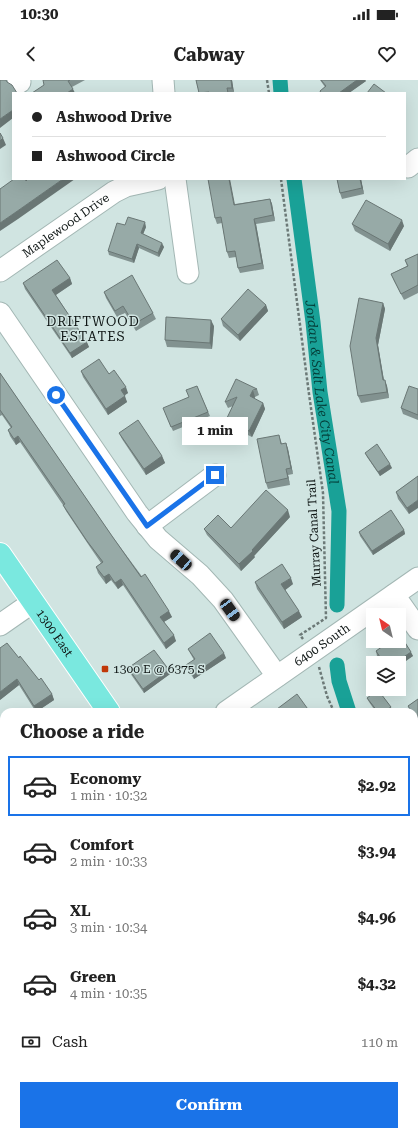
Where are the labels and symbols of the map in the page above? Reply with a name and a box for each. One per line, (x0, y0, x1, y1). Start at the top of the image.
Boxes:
street label: Maplewood Drive (20, 190, 112, 260)
water label: Jordan & Salt Lake City Canal (303, 298, 342, 485)
district label: DRIFTWOOD ESTATES (46, 314, 140, 344)
route start (47, 386, 65, 404)
callout: 1 min (182, 417, 248, 445)
route end (206, 466, 224, 484)
street label: Murray Canal Trail (304, 479, 324, 587)
car (168, 548, 194, 572)
car (218, 597, 242, 623)
street label: 1300 East (33, 607, 76, 660)
north arrow (366, 608, 406, 648)
street label: 6400 South (291, 621, 353, 669)
place label: 1300 E @ 6375 S (113, 662, 205, 676)
marker: 1300 E @ 6375 S (100, 664, 110, 674)

